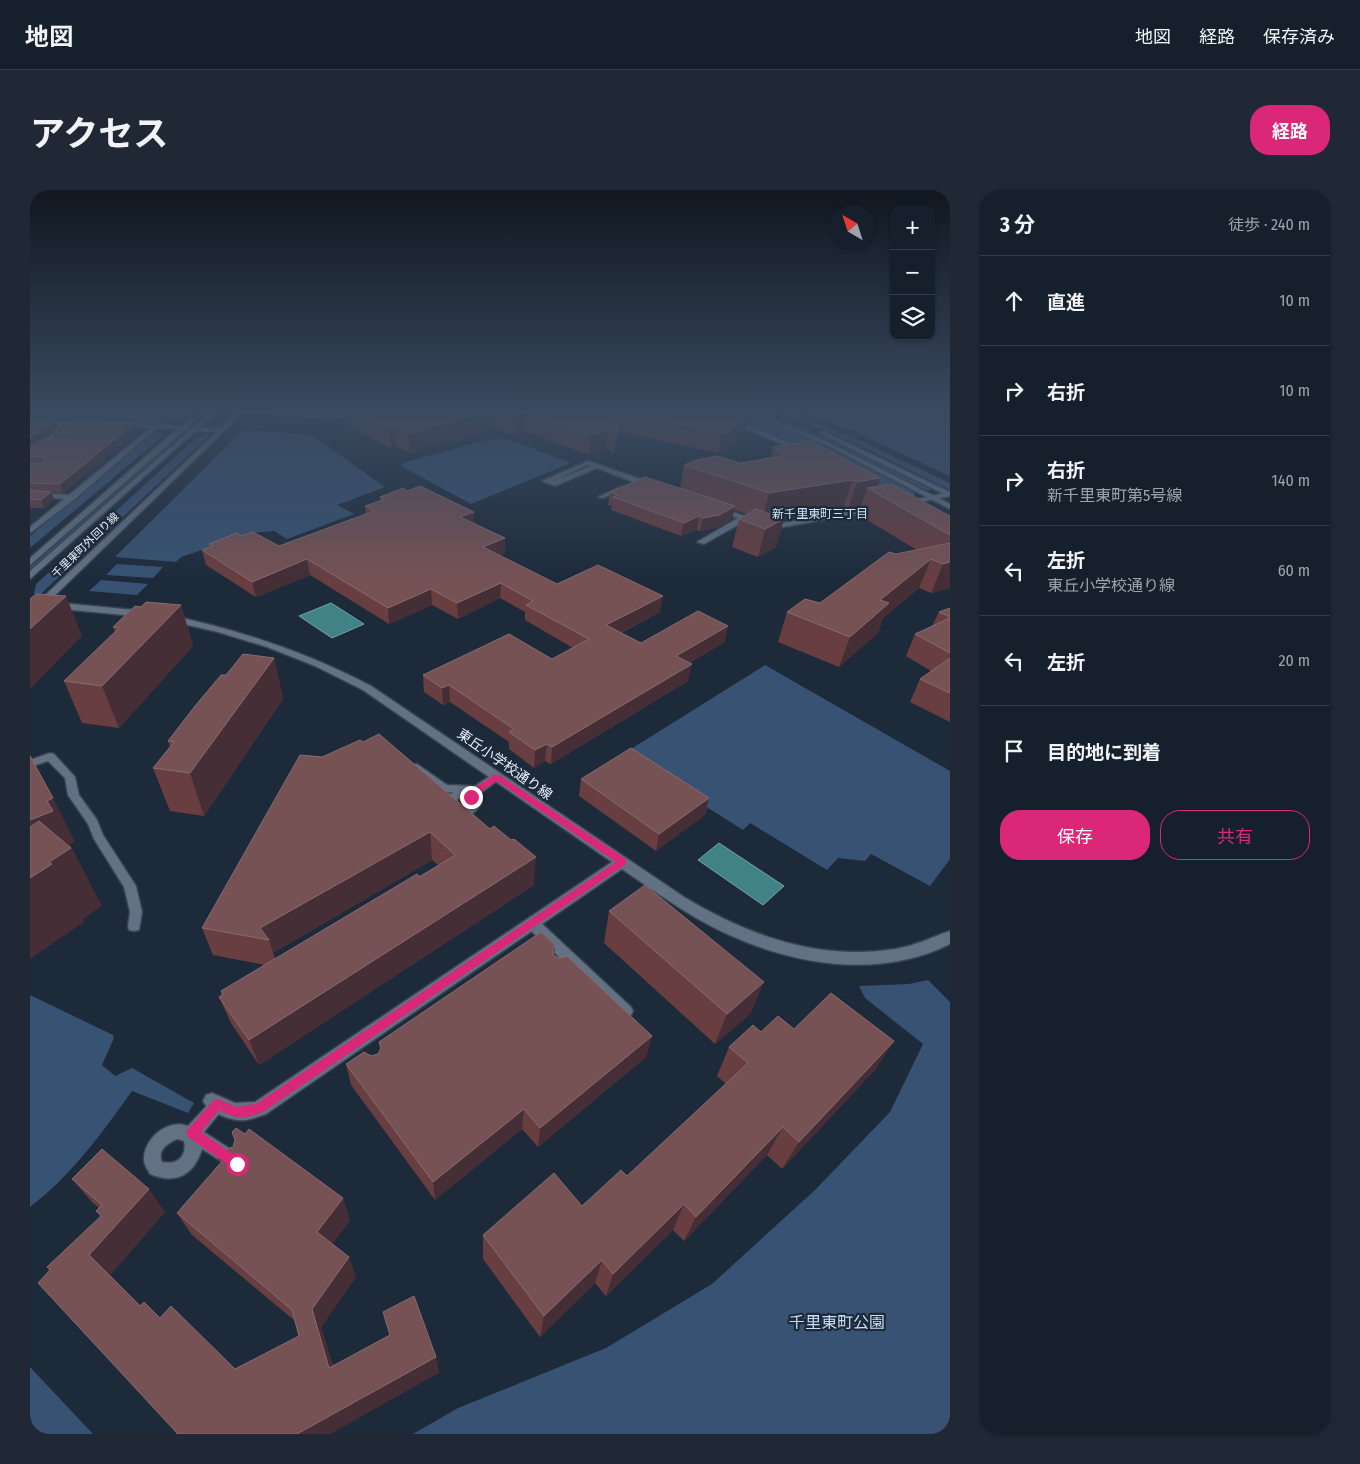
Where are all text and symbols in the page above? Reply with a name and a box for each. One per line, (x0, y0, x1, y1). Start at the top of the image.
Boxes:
text: 地図 (25, 23, 73, 51)
text: 地図 (1135, 26, 1171, 48)
text: 経路 (1199, 26, 1235, 48)
text: 保存済み (1263, 26, 1335, 48)
button: 経路 (1250, 105, 1330, 155)
text: アクセス (30, 113, 168, 155)
north arrow (830, 205, 875, 250)
map controls (890, 205, 935, 340)
button: + (890, 205, 935, 250)
text: 3 分 (1000, 212, 1035, 238)
text: 徒歩 · 240 m (1228, 215, 1310, 234)
button: − (890, 250, 935, 295)
icon: ahead (1000, 287, 1028, 315)
text: 直進 (1047, 291, 1085, 314)
text: 10 m (1279, 291, 1310, 310)
button: layers (890, 295, 935, 340)
icon: right (1000, 377, 1028, 405)
text: 右折 (1047, 381, 1085, 404)
text: 10 m (1279, 381, 1310, 400)
text: 右折 (1047, 459, 1085, 482)
icon: right (1000, 467, 1028, 495)
text: 140 m (1272, 471, 1310, 490)
text: 新千里東町第5号線 (1047, 486, 1182, 505)
district label: 新千里東町三丁目 (772, 507, 868, 521)
street label: 千里東町外回り線 (49, 510, 122, 581)
text: 左折 (1047, 549, 1085, 572)
icon: left (1000, 557, 1028, 585)
text: 60 m (1278, 561, 1310, 580)
text: 東丘小学校通り線 (1047, 576, 1175, 595)
icon: left (1000, 647, 1028, 675)
text: 左折 (1047, 651, 1085, 674)
text: 20 m (1279, 651, 1310, 670)
street label: 東丘小学校通り線 (454, 725, 555, 803)
icon: arrive (1000, 737, 1028, 765)
text: 目的地に到着 (1047, 741, 1161, 764)
route end (460, 786, 483, 809)
button: 保存 (1000, 810, 1150, 860)
button: 共有 (1160, 810, 1310, 860)
route start (226, 1153, 249, 1176)
park label: 千里東町公園 (789, 1313, 885, 1332)

